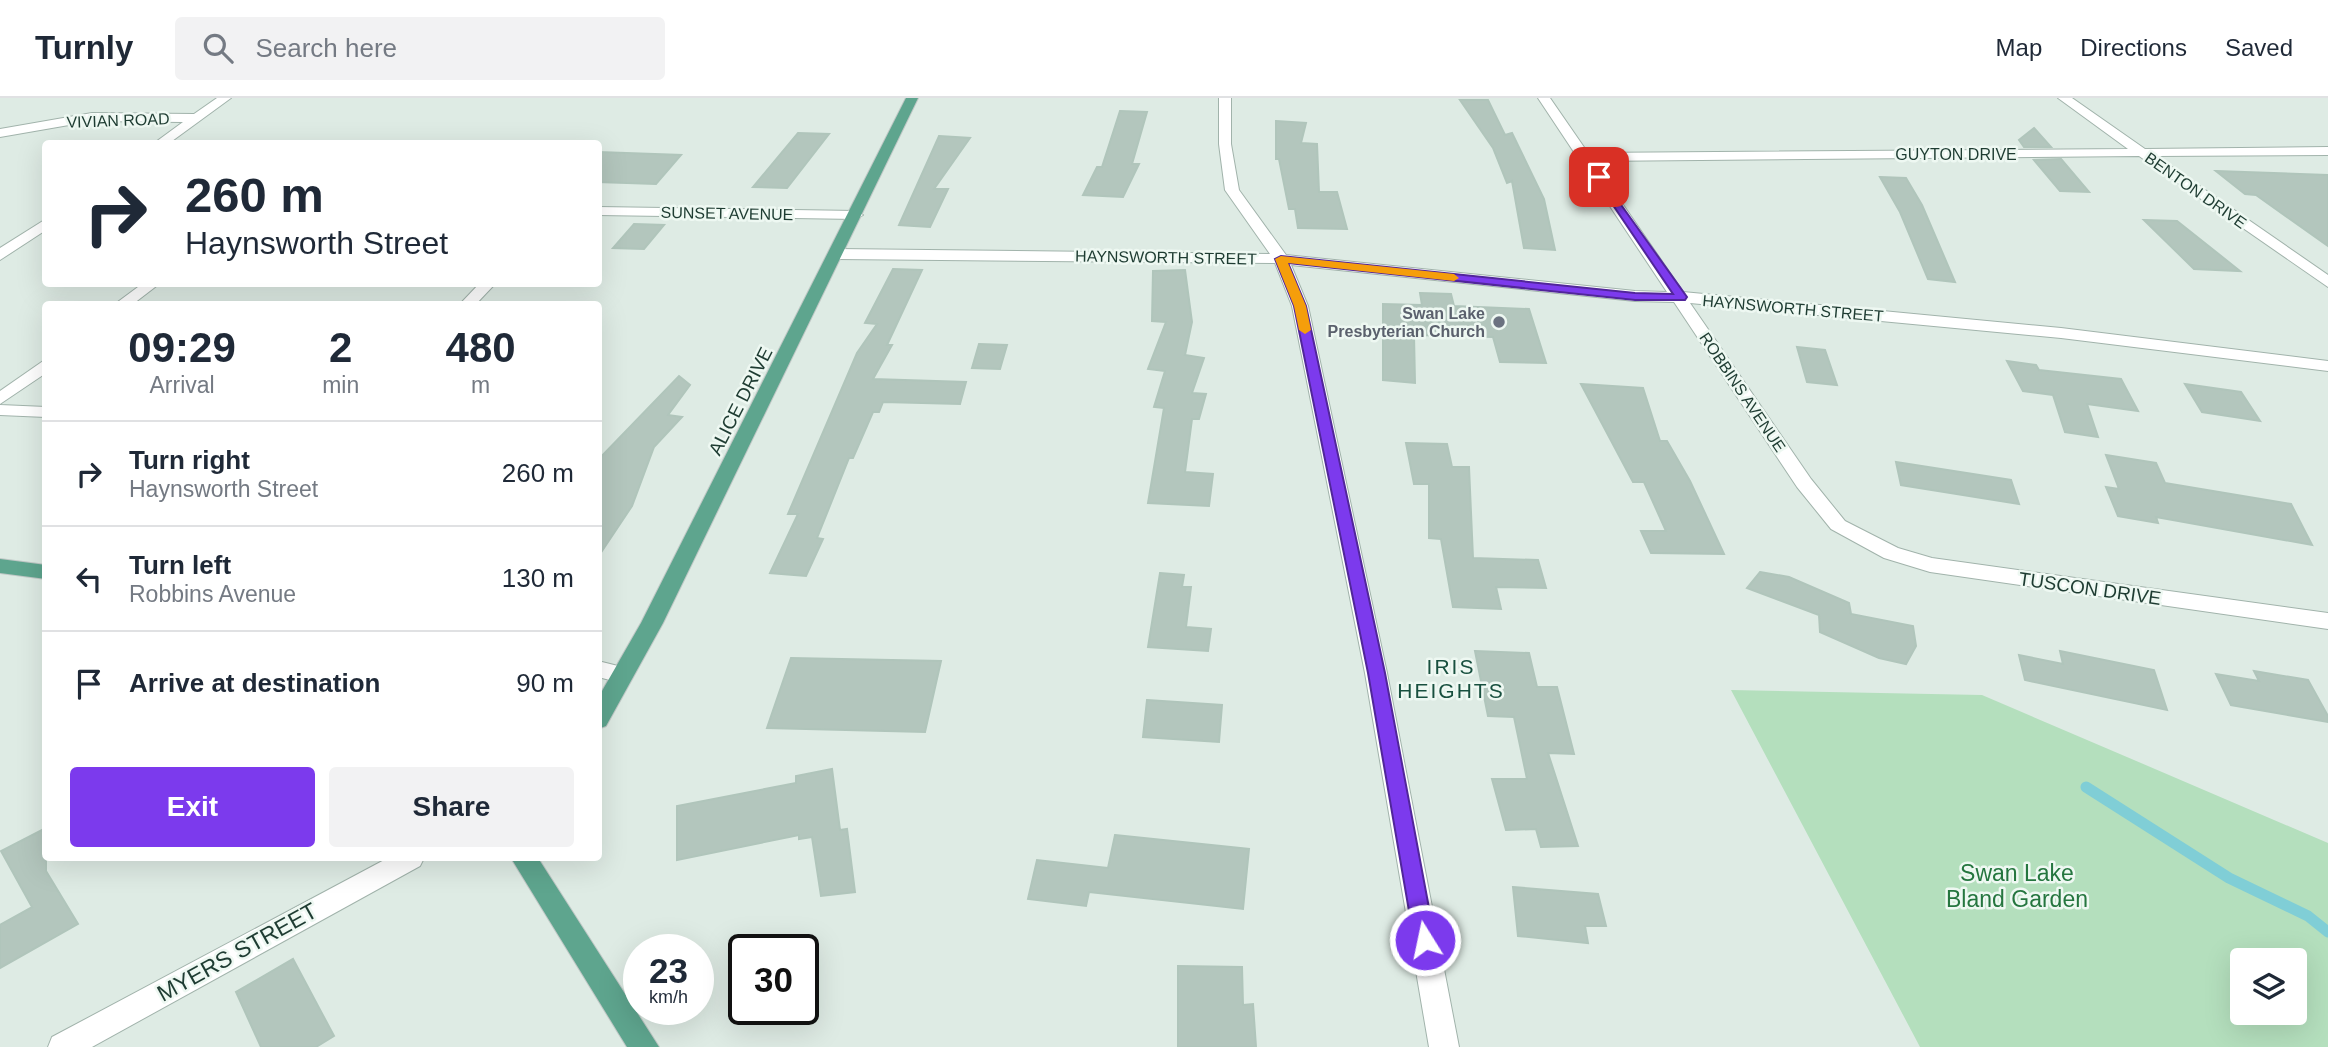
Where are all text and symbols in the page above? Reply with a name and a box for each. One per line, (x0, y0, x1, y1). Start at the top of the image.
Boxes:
search box (175, 17, 665, 80)
text: Turnly (35, 29, 133, 66)
icon: search (199, 29, 237, 67)
text: Search here (255, 33, 397, 63)
text: Map (1996, 34, 2042, 61)
text: Directions (2080, 34, 2187, 61)
text: Saved (2225, 34, 2293, 61)
street label: VIVIAN ROAD (66, 110, 170, 131)
street label: GUYTON DRIVE (1895, 146, 2017, 163)
pin (1569, 147, 1629, 207)
street label: BENTON DRIVE (2142, 149, 2250, 232)
icon: arrive (1580, 158, 1618, 196)
icon: right (70, 168, 161, 259)
text: 260 m (185, 168, 324, 222)
street label: SUNSET AVENUE (660, 204, 794, 223)
text: Haynsworth Street (185, 225, 448, 261)
street label: HAYNSWORTH STREET (1075, 247, 1257, 268)
street label: HAYNSWORTH STREET (1702, 292, 1884, 325)
place label: Swan Lake Presbyterian Church (1328, 305, 1485, 340)
marker: Swan Lake Presbyterian Church (1491, 314, 1507, 330)
text: 09:29 (128, 324, 236, 371)
text: 2 (329, 324, 352, 371)
text: 480 (446, 324, 516, 371)
street label: ROBBINS AVENUE (1696, 329, 1789, 455)
street label: ALICE DRIVE (704, 344, 777, 459)
text: Arrival (149, 372, 215, 398)
text: min (322, 372, 359, 398)
text: m (471, 372, 490, 398)
text: Turn right (129, 445, 250, 475)
icon: right (70, 455, 108, 493)
text: 260 m (502, 458, 574, 488)
text: Haynsworth Street (129, 476, 318, 502)
text: Turn left (129, 550, 231, 580)
icon: left (70, 560, 108, 598)
text: 130 m (502, 563, 574, 593)
street label: TUSCON DRIVE (2017, 568, 2162, 609)
text: Robbins Avenue (129, 581, 296, 607)
district label: IRIS HEIGHTS (1397, 655, 1505, 702)
icon: arrive (70, 665, 108, 703)
text: Arrive at destination (129, 668, 380, 698)
text: 90 m (516, 668, 574, 698)
button: Exit (70, 767, 315, 847)
button: Share (329, 767, 574, 847)
park label: Swan Lake Bland Garden (1946, 860, 2088, 912)
street label: MYERS STREET (152, 897, 322, 1007)
position arrow (1388, 903, 1462, 977)
speed limit sign: 30 (728, 934, 819, 1025)
map controls (2230, 948, 2307, 1025)
button: layers (2230, 948, 2307, 1025)
text: 23 (649, 951, 688, 990)
text: km/h (649, 987, 688, 1007)

